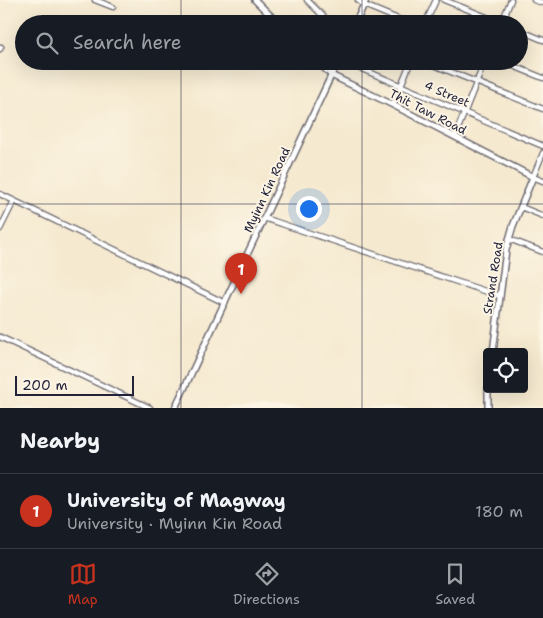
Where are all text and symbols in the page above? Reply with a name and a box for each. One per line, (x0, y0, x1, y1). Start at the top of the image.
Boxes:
search box (15, 15, 528, 70)
icon: search (33, 29, 61, 57)
text: Search here (73, 30, 182, 55)
street label: 4 Street (422, 77, 472, 111)
street label: Thit Taw Road (387, 86, 470, 139)
street label: Myinn Kin Road (240, 144, 294, 235)
your location (296, 196, 322, 222)
street label: Strand Road (479, 240, 507, 315)
pin: 1 (225, 253, 257, 294)
map controls (483, 348, 528, 393)
button: locate (483, 348, 528, 393)
scale bar (15, 373, 134, 396)
text: 200 m (22, 376, 68, 394)
text: Nearby (20, 427, 100, 455)
text: University of Magway (67, 488, 286, 513)
text: 1 (32, 501, 40, 522)
text: 180 m (475, 501, 523, 522)
text: University · Myinn Kin Road (67, 513, 282, 534)
tab: Map (68, 560, 98, 608)
tab: Directions (233, 560, 300, 608)
tab: Saved (436, 560, 475, 608)

